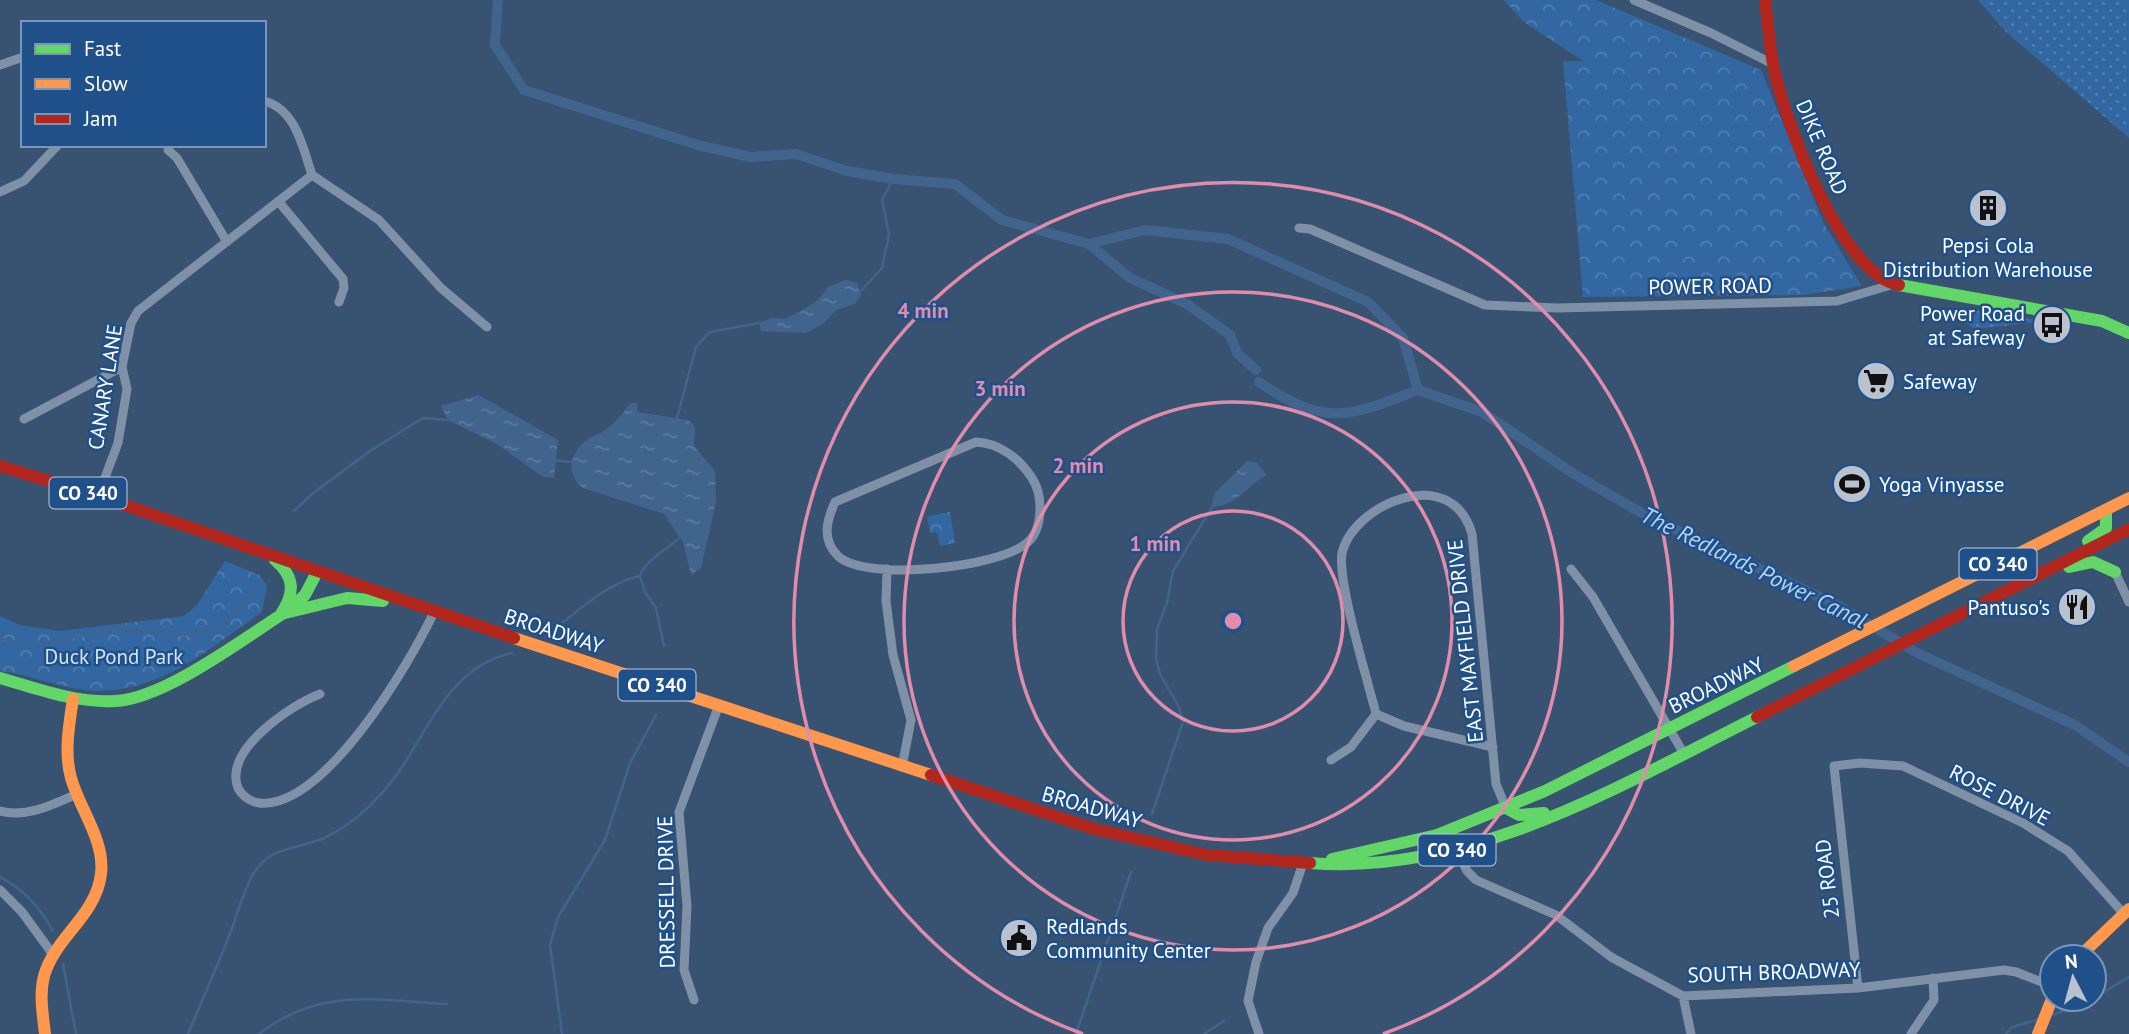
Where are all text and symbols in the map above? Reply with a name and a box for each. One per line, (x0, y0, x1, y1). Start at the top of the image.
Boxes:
legend (21, 21, 266, 147)
text: Fast (84, 35, 121, 62)
text: Slow (84, 70, 128, 97)
street label: DIKE ROAD (1790, 95, 1854, 199)
text: Jam (83, 105, 118, 132)
building icon: Pepsi Cola Distribution Warehouse (1967, 187, 2009, 229)
place label: Pepsi Cola Distribution Warehouse (1883, 232, 2093, 283)
street label: POWER ROAD (1648, 271, 1772, 301)
text: 4 min (897, 297, 949, 324)
place label: Power Road at Safeway (1920, 300, 2025, 351)
bus stop icon: Power Road at Safeway (2031, 304, 2073, 346)
street label: CANARY LANE (82, 322, 128, 452)
supermarket icon: Safeway (1855, 360, 1897, 402)
place label: Safeway (1903, 368, 1977, 395)
text: 3 min (974, 375, 1026, 402)
text: 2 min (1052, 452, 1104, 479)
sports icon: Yoga Vinyasse (1831, 463, 1873, 505)
place label: Yoga Vinyasse (1879, 471, 2004, 498)
road number: CO 340 (50, 478, 126, 508)
water label: The Redlands Power Canal (1636, 500, 1872, 634)
text: 1 min (1129, 530, 1181, 557)
street label: EAST MAYFIELD DRIVE (1441, 538, 1489, 744)
road number: CO 340 (1960, 548, 2036, 580)
restaurant icon: Pantuso's (2056, 586, 2098, 628)
place label: Pantuso's (1968, 594, 2050, 621)
street label: BROADWAY (501, 602, 607, 660)
centre of rings (1221, 609, 1245, 633)
park label: Duck Pond Park (45, 643, 183, 670)
street label: BROADWAY (1664, 650, 1768, 720)
road number: CO 340 (618, 670, 696, 700)
street label: ROSE DRIVE (1945, 758, 2055, 832)
street label: BROADWAY (1039, 780, 1145, 834)
street label: DRESSELL DRIVE (651, 815, 681, 969)
road number: CO 340 (1418, 834, 1496, 866)
street label: 25 ROAD (1809, 838, 1845, 920)
place label: Redlands Community Center (1046, 913, 1211, 964)
public building icon: Redlands Community Center (998, 917, 1040, 959)
north arrow (2038, 943, 2108, 1013)
text: N (2064, 949, 2079, 974)
street label: SOUTH BROADWAY (1687, 955, 1861, 989)

